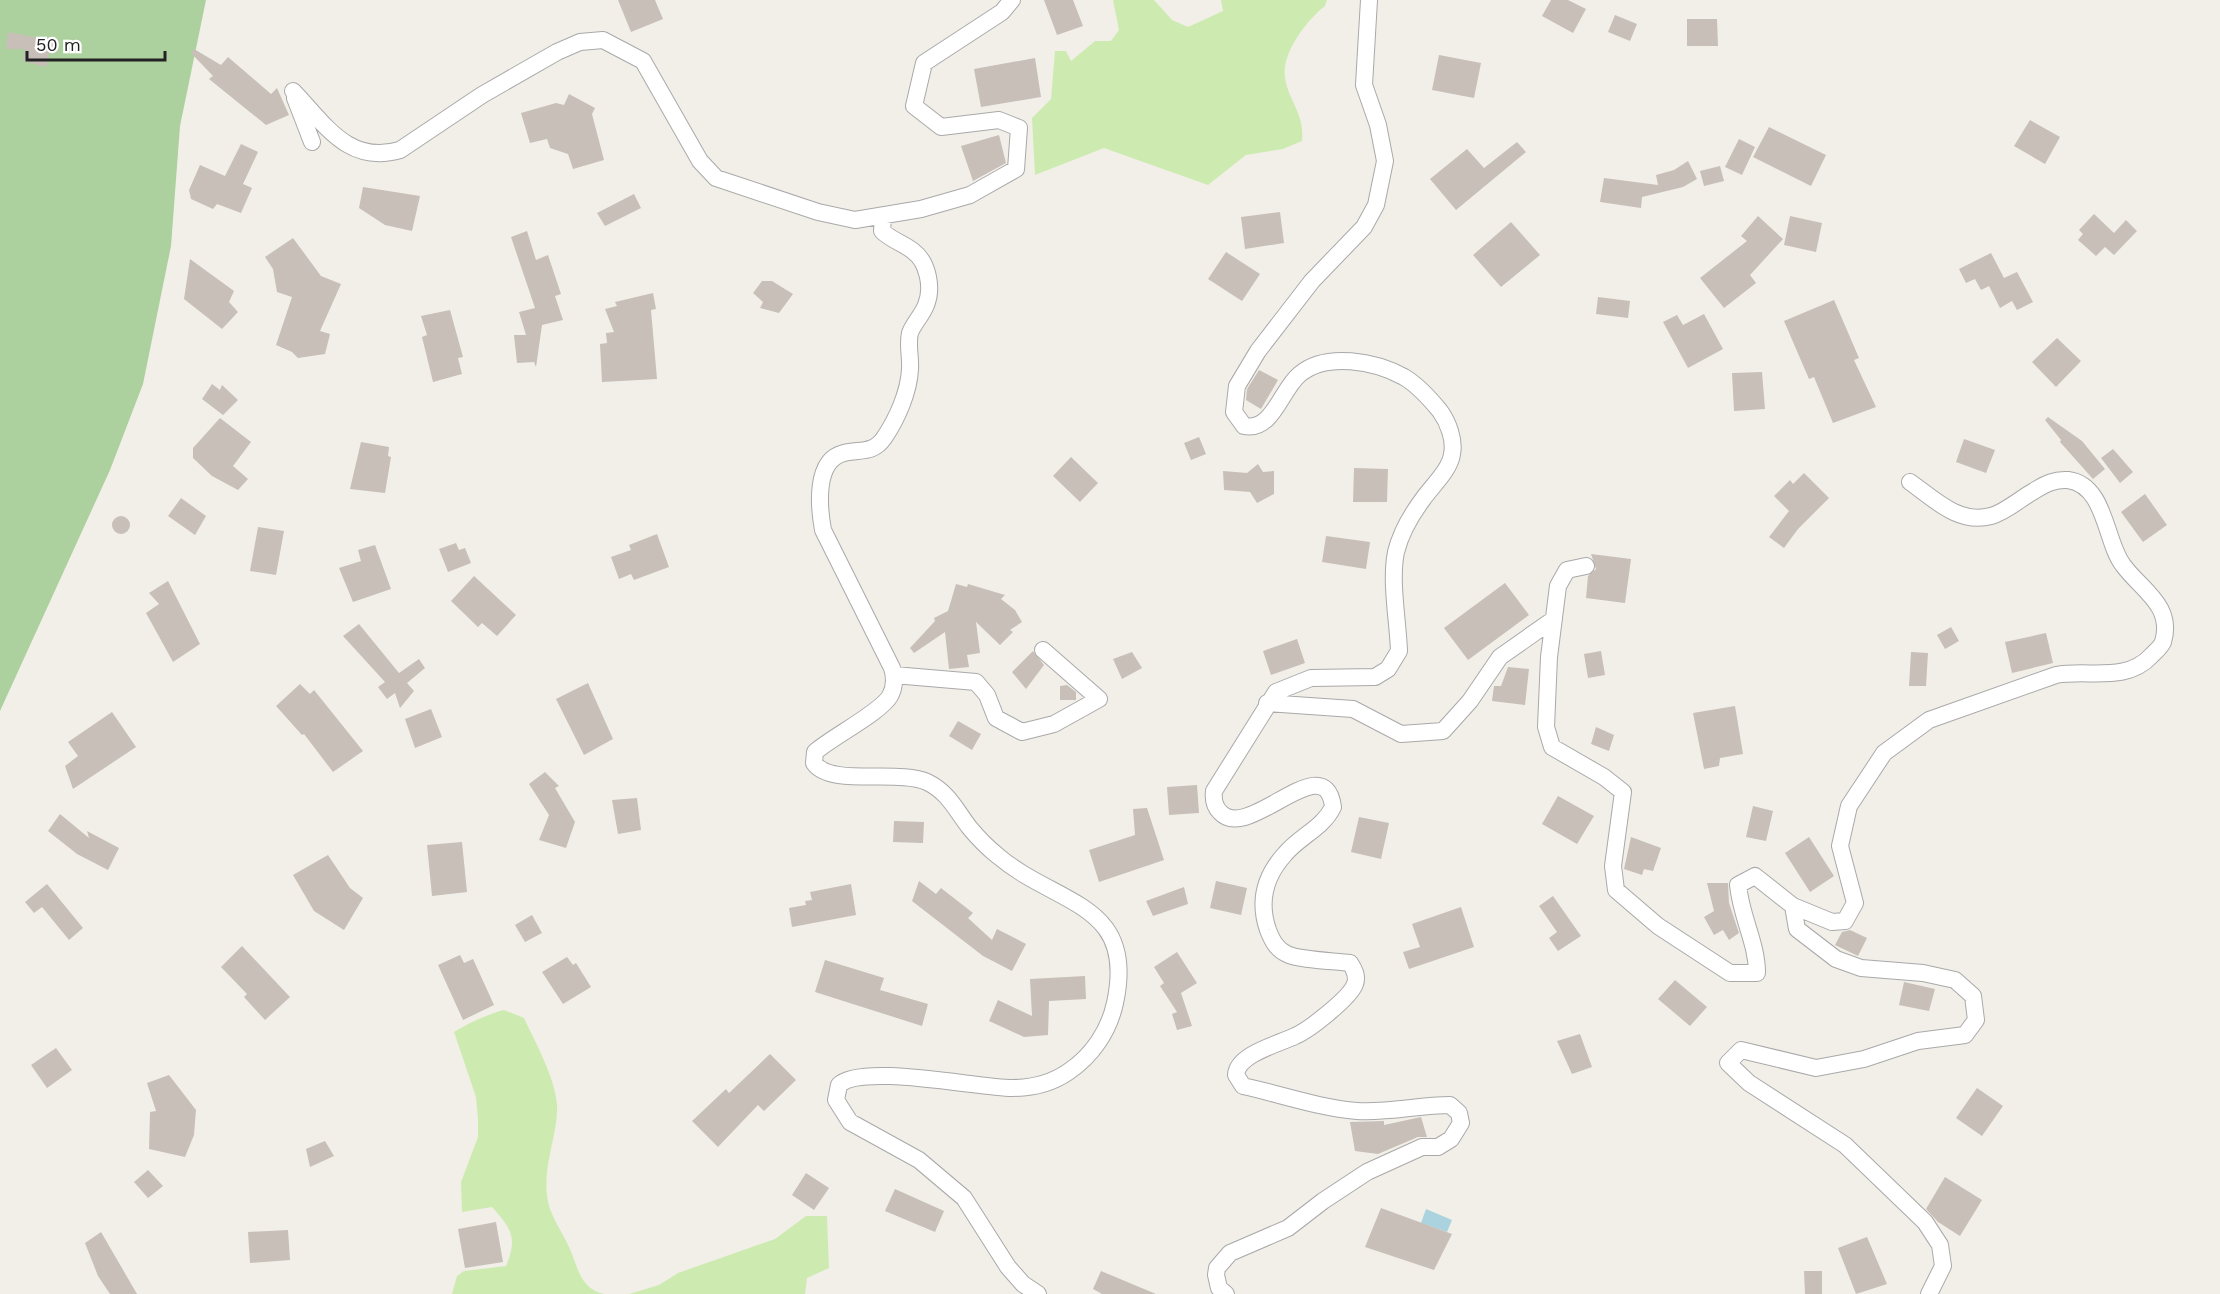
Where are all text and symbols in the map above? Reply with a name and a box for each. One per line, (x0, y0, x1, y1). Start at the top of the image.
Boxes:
scale bar (27, 24, 165, 62)
text: 50 m (36, 34, 81, 55)

